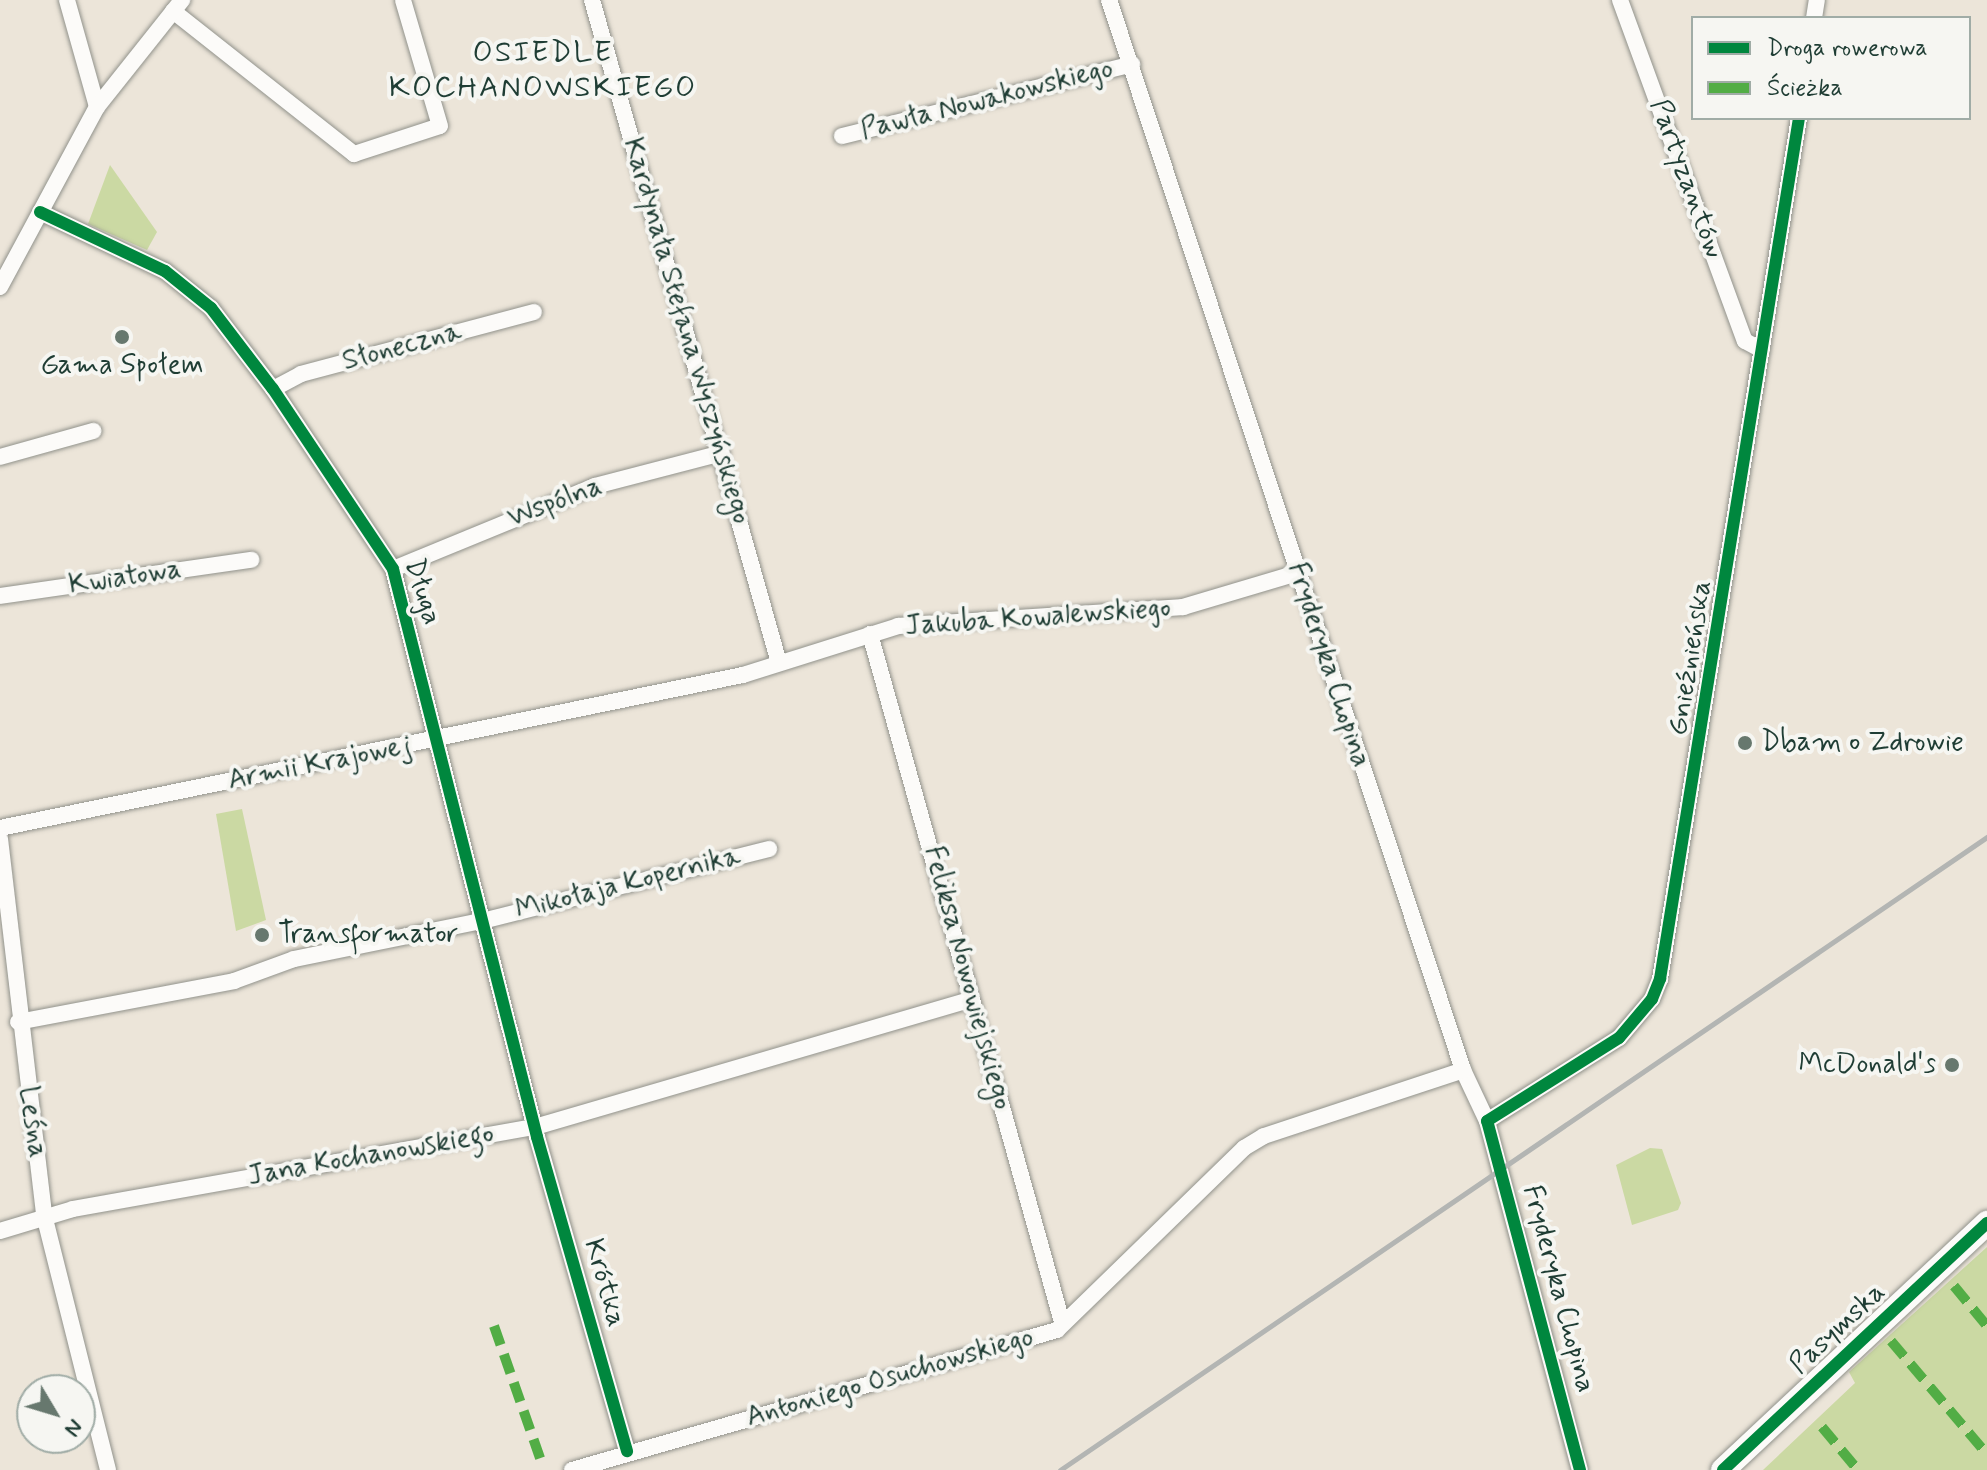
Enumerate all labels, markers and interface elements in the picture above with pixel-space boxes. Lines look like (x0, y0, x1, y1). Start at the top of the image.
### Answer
legend (1691, 16, 1971, 120)
text: Droga rowerowa (1767, 33, 1928, 64)
district label: OSIEDLE KOCHANOWSKIEGO (392, 35, 694, 106)
street label: Pawła Nowakowskiego (860, 53, 1114, 147)
text: Ścieżka (1767, 73, 1843, 104)
street label: Partyzantów (1642, 95, 1730, 263)
street label: Kardynała Stefana Wyszyńskiego (614, 133, 758, 529)
street label: Słoneczna (339, 315, 465, 379)
marker: Gama Społem (113, 328, 131, 346)
place label: Gama Społem (39, 349, 205, 383)
street label: Wspólna (503, 470, 607, 536)
street label: Kwiatowa (67, 553, 183, 603)
street label: Długa (396, 555, 448, 629)
street label: Fryderyka Chopina (1279, 557, 1377, 773)
street label: Gnieźnieńska (1662, 578, 1720, 738)
street label: Jakuba Kowalewskiego (904, 592, 1172, 644)
place label: Dbam o Zdrowie (1761, 726, 1965, 760)
street label: Armii Krajowej (225, 730, 415, 798)
marker: Dbam o Zdrowie (1736, 734, 1754, 752)
street label: Mikołaja Kopernika (512, 840, 744, 928)
street label: Feliksa Nowowiejskiego (915, 841, 1019, 1115)
place label: Transformator (278, 918, 458, 952)
marker: Transformator (253, 926, 271, 944)
place label: McDonald's (1799, 1048, 1936, 1082)
marker: McDonald's (1943, 1056, 1961, 1074)
street label: Leśna (10, 1084, 54, 1160)
street label: Jana Kochanowskiego (243, 1117, 499, 1195)
street label: Fryderyka Chopina (1514, 1180, 1602, 1398)
street label: Krótka (575, 1235, 633, 1331)
street label: Pasymska (1783, 1276, 1893, 1382)
street label: Antoniego Osuchowskiego (743, 1321, 1037, 1435)
north arrow (16, 1374, 96, 1454)
text: N (58, 1413, 89, 1442)

